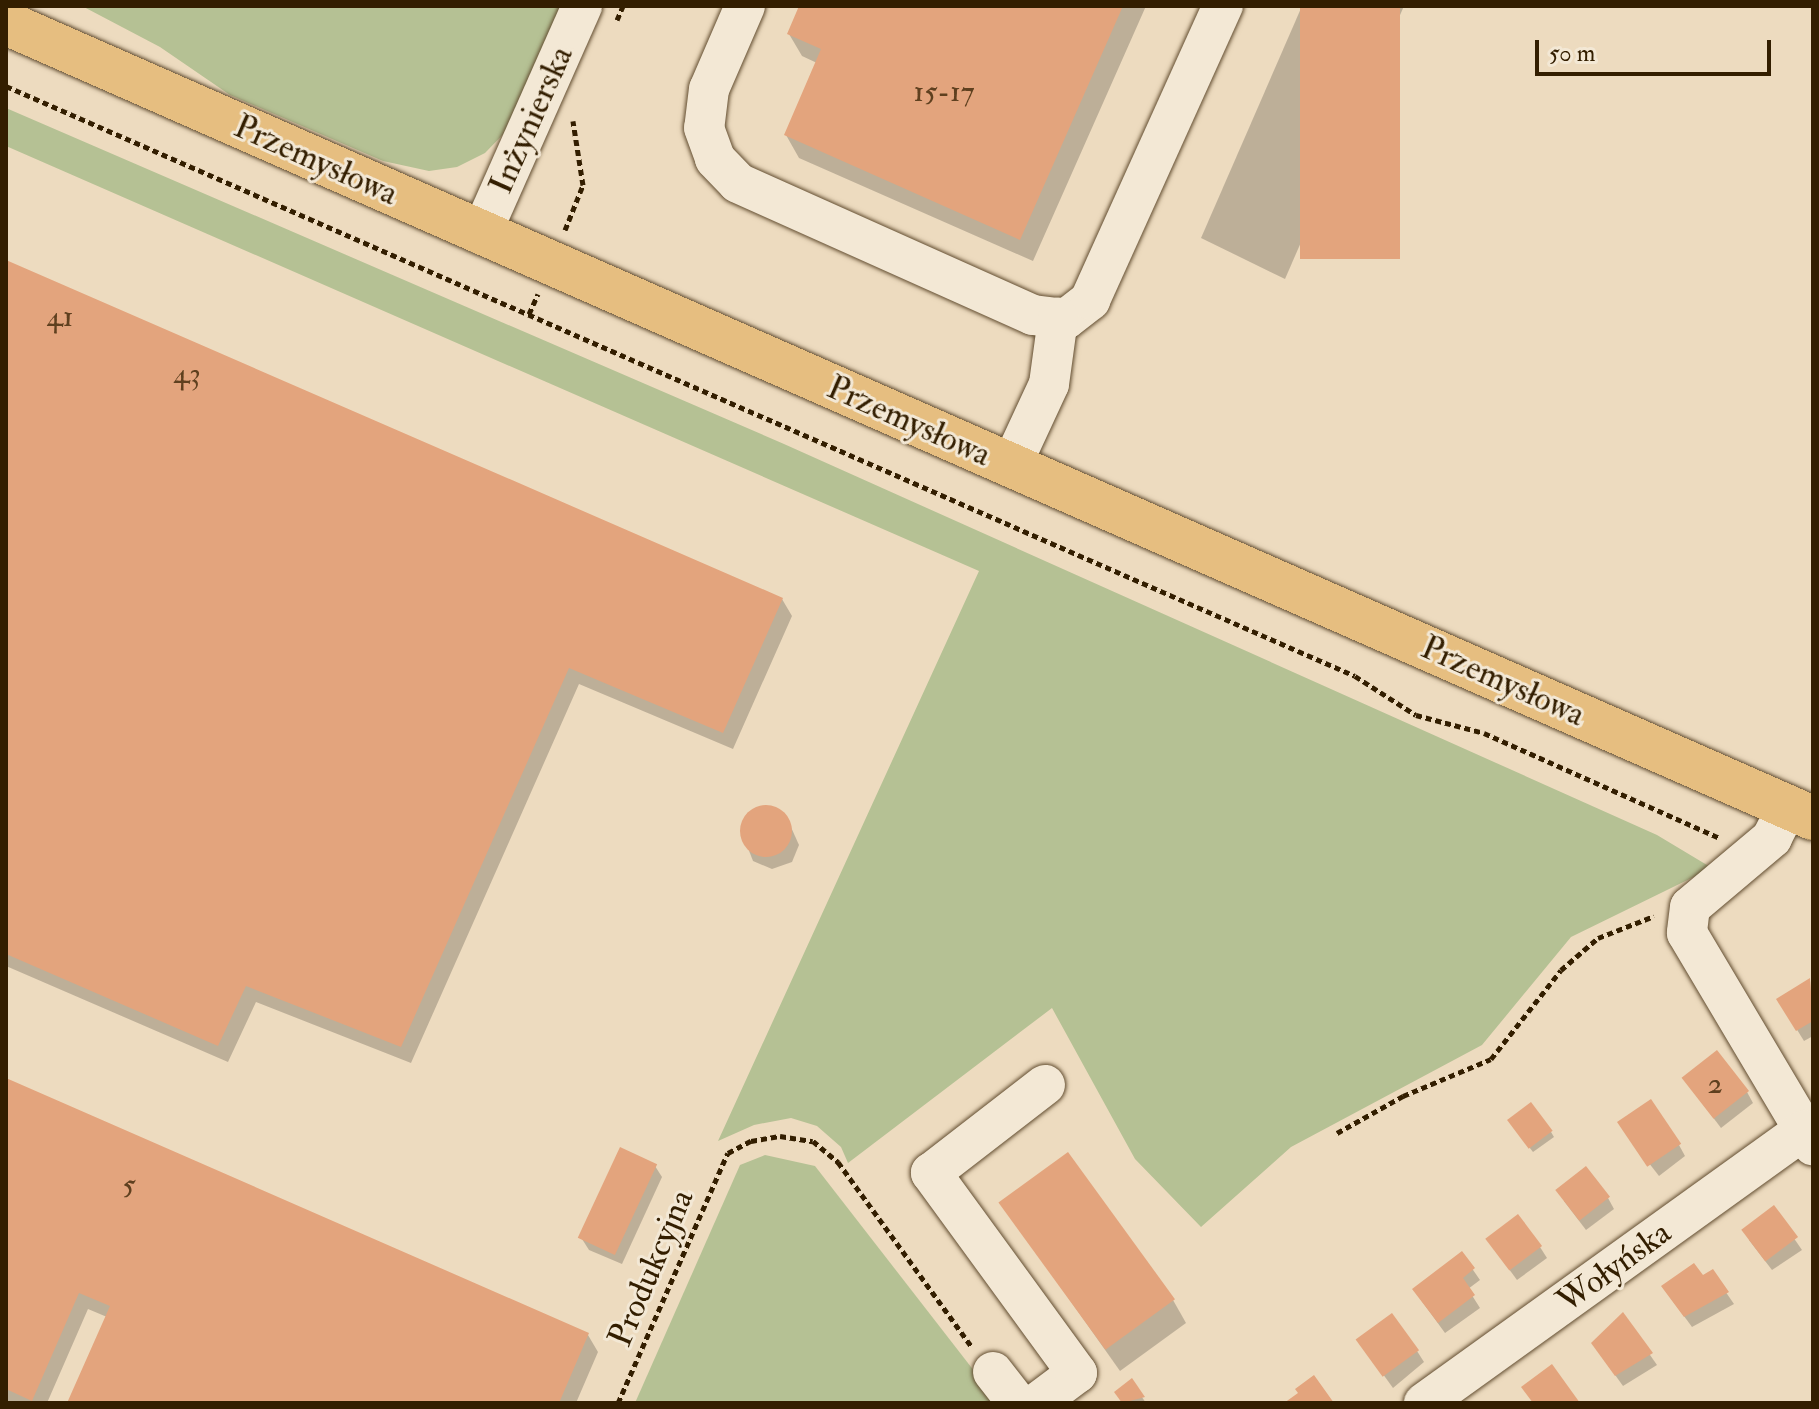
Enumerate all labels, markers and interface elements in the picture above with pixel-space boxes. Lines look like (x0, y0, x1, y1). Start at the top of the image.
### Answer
scale bar (1539, 24, 1775, 74)
text: 50 m (1549, 38, 1595, 69)
street label: Inżynierska (480, 40, 582, 200)
house number: 15-17 (914, 74, 974, 110)
street label: Przemysłowa (228, 106, 404, 214)
house number: 41 (47, 299, 73, 335)
house number: 43 (173, 356, 201, 392)
street label: Przemysłowa (821, 367, 997, 475)
street label: Przemysłowa (1415, 627, 1591, 735)
house number: 2 (1707, 1066, 1723, 1102)
house number: 5 (122, 1167, 136, 1203)
street label: Produkcyjna (600, 1183, 702, 1353)
street label: Wołyńska (1549, 1212, 1679, 1322)

